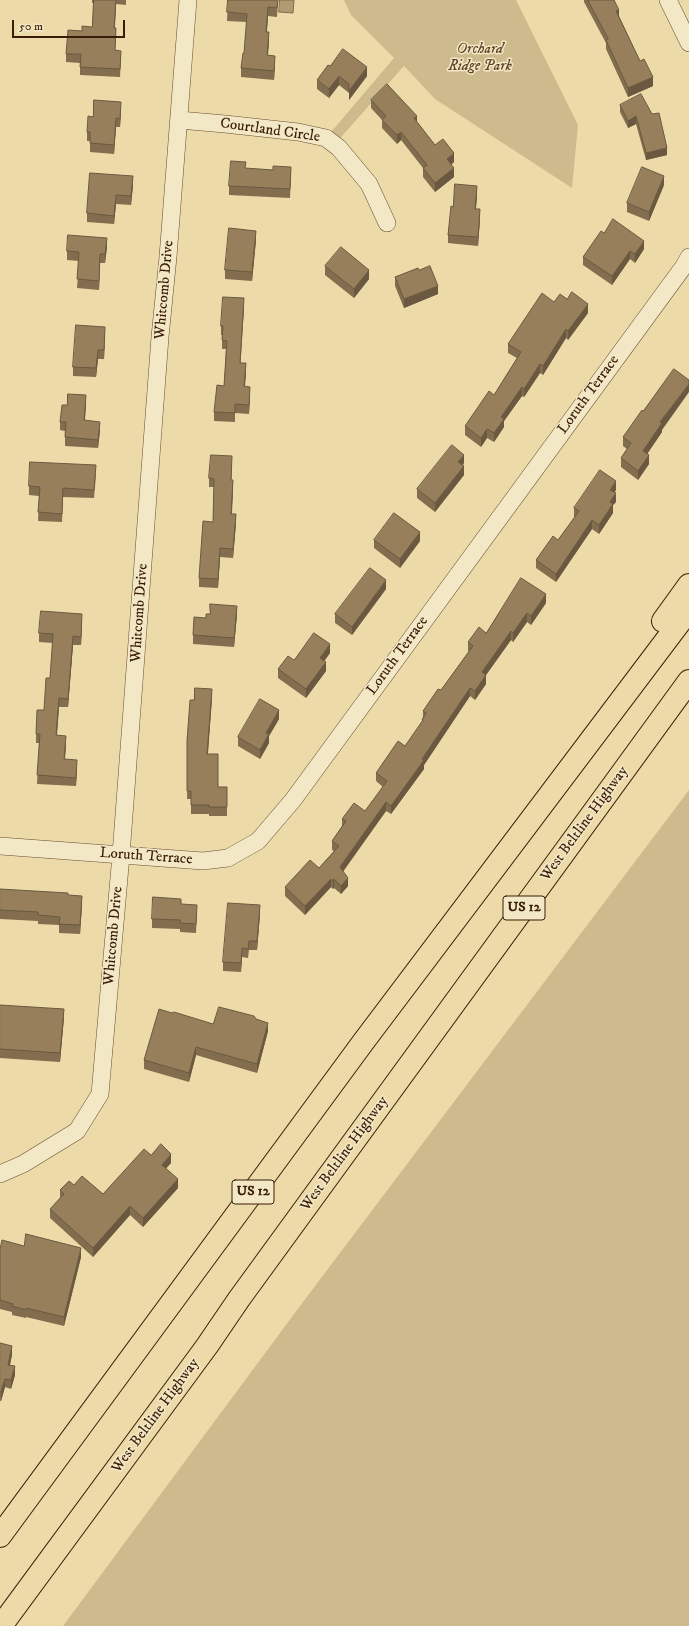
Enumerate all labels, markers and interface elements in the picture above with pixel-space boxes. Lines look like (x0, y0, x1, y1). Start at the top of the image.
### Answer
scale bar (14, 12, 127, 38)
text: 50 m (19, 19, 43, 34)
park label: Orchard Ridge Park (448, 41, 512, 76)
street label: Courtland Circle (219, 115, 321, 147)
street label: Whitcomb Drive (152, 240, 178, 340)
street label: Loruth Terrace (554, 352, 624, 438)
street label: Whitcomb Drive (128, 563, 152, 663)
street label: Loruth Terrace (363, 613, 433, 699)
street label: West Beltline Highway (537, 763, 633, 885)
street label: Loruth Terrace (99, 845, 193, 869)
street label: Whitcomb Drive (101, 886, 127, 986)
road number: US 12 (503, 896, 545, 920)
street label: West Beltline Highway (297, 1093, 393, 1215)
road number: US 12 (232, 1180, 274, 1204)
street label: West Beltline Highway (108, 1355, 204, 1477)

